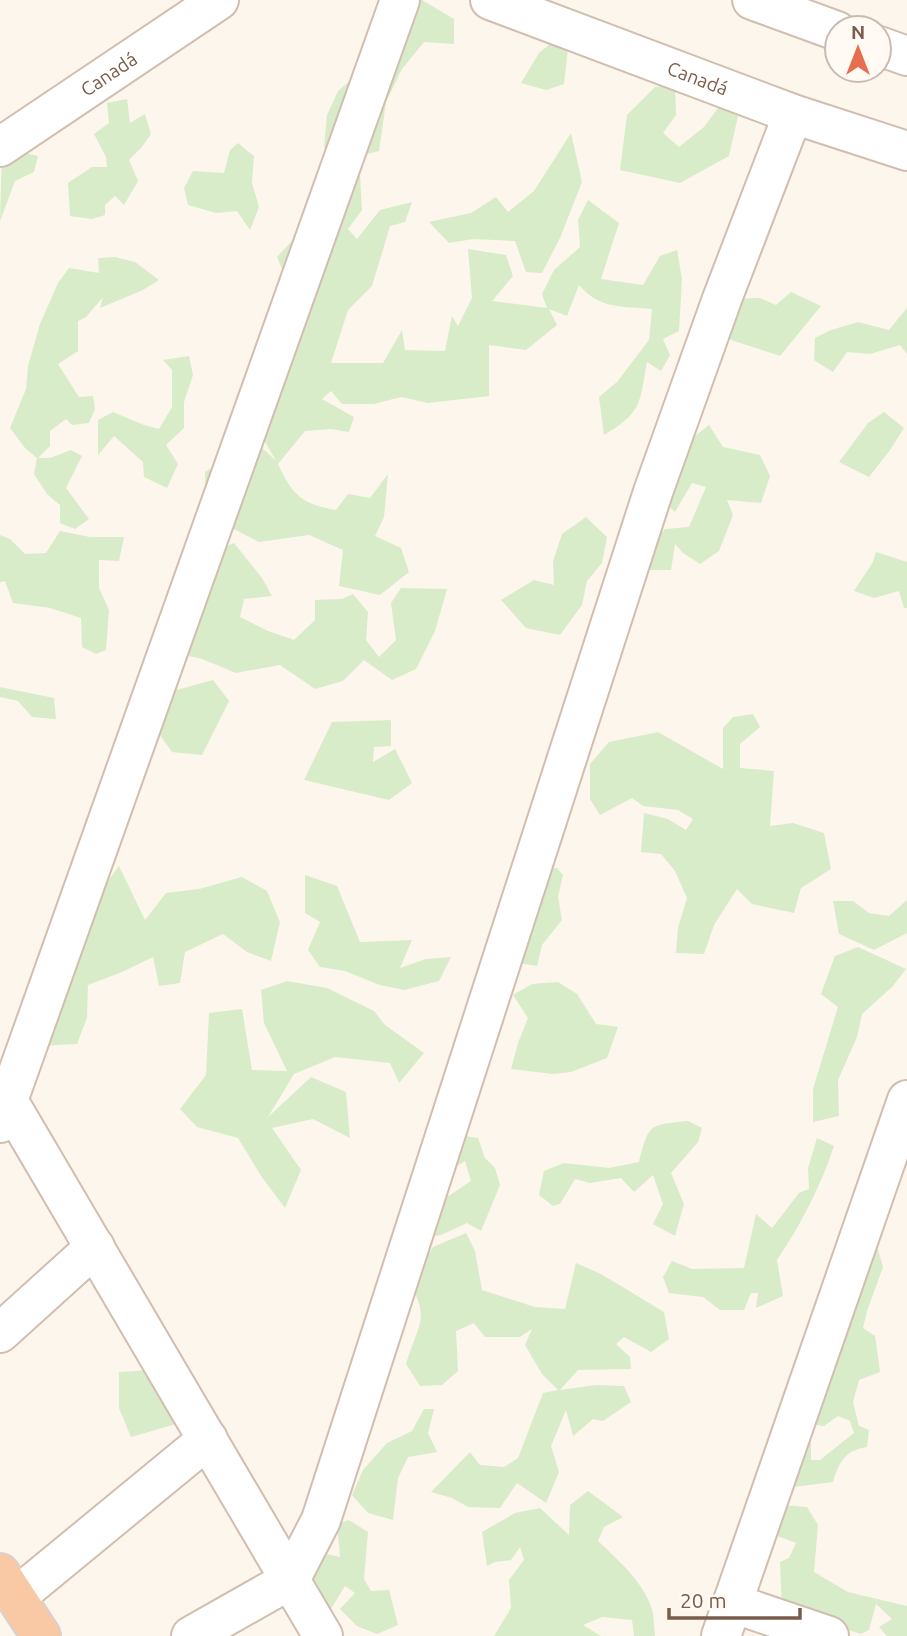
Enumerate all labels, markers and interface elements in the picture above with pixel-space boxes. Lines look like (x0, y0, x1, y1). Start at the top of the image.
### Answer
north arrow (823, 14, 893, 84)
text: N (851, 21, 865, 43)
street label: Canadá (76, 47, 141, 101)
street label: Canadá (664, 57, 731, 100)
scale bar (669, 1576, 800, 1620)
text: 20 m (680, 1588, 727, 1612)

